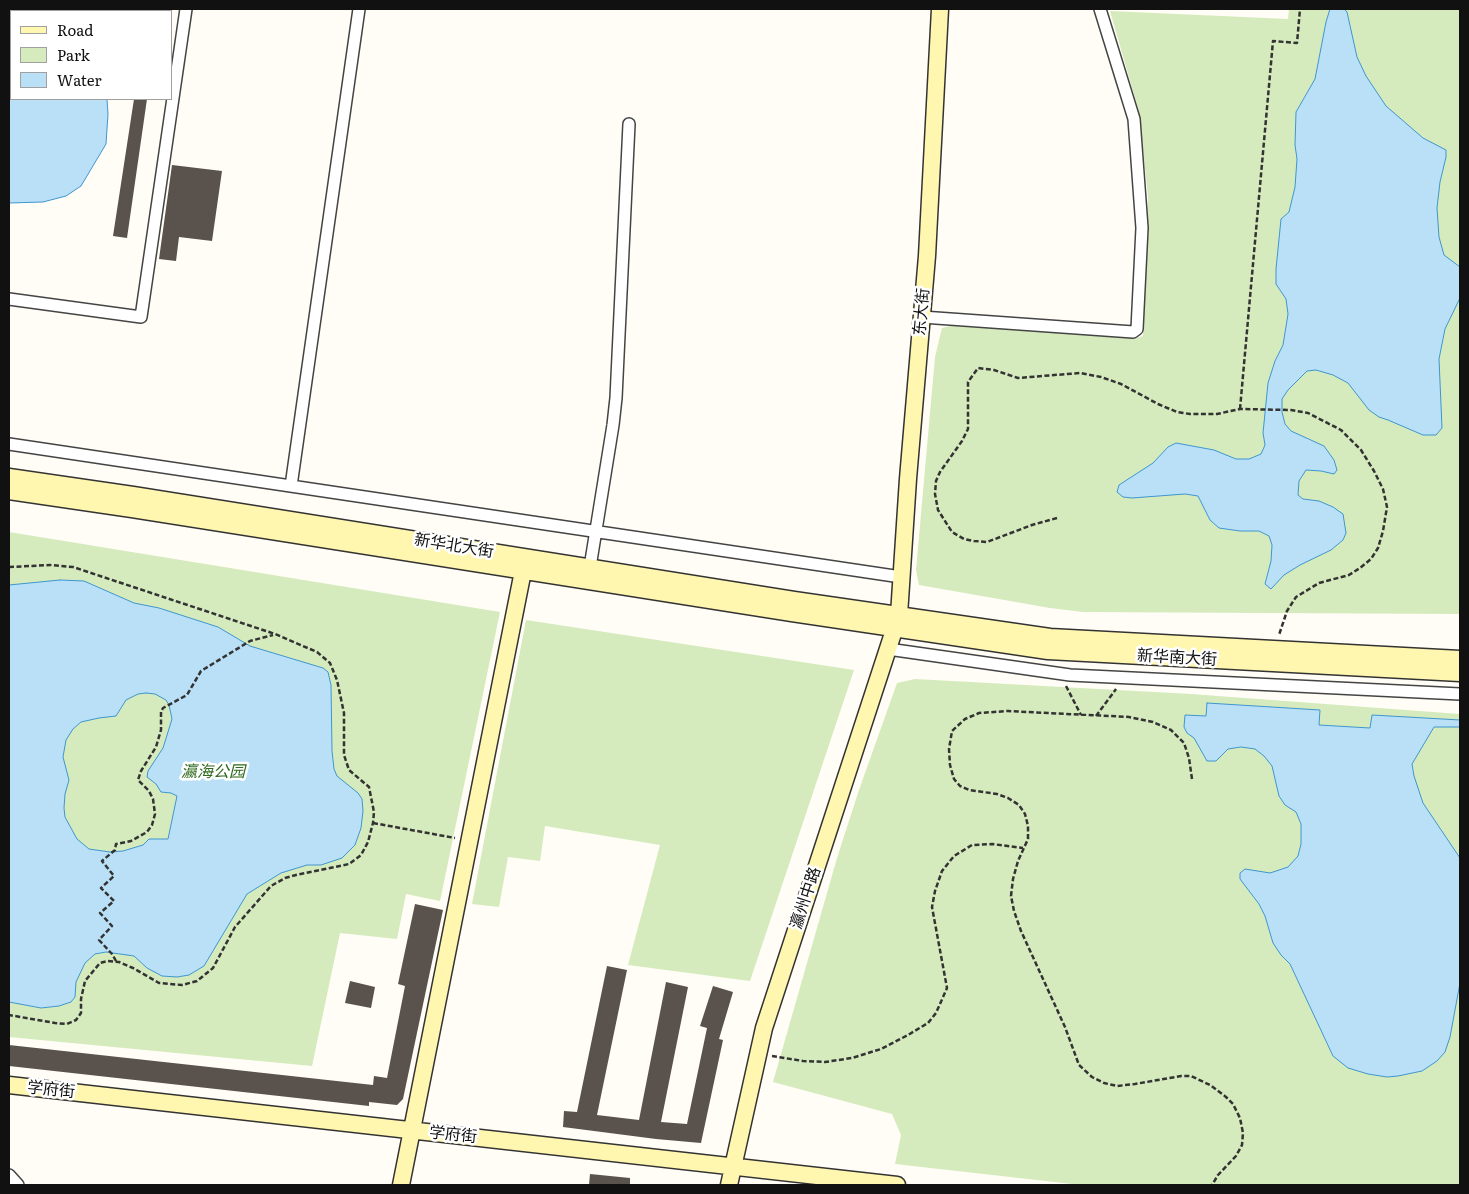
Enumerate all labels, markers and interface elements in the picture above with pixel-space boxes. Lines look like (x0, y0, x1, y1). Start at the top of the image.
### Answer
legend (10, 10, 172, 100)
text: Road (57, 18, 93, 41)
text: Park (57, 43, 90, 66)
text: Water (57, 68, 102, 91)
street label: 东大街 (910, 287, 934, 337)
street label: 新华北大街 (413, 530, 495, 562)
street label: 新华南大街 (1137, 646, 1217, 670)
park label: 瀛海公园 (181, 762, 245, 782)
street label: 瀛州中路 (787, 865, 825, 931)
street label: 学府街 (26, 1078, 76, 1102)
street label: 学府街 (428, 1123, 478, 1147)

